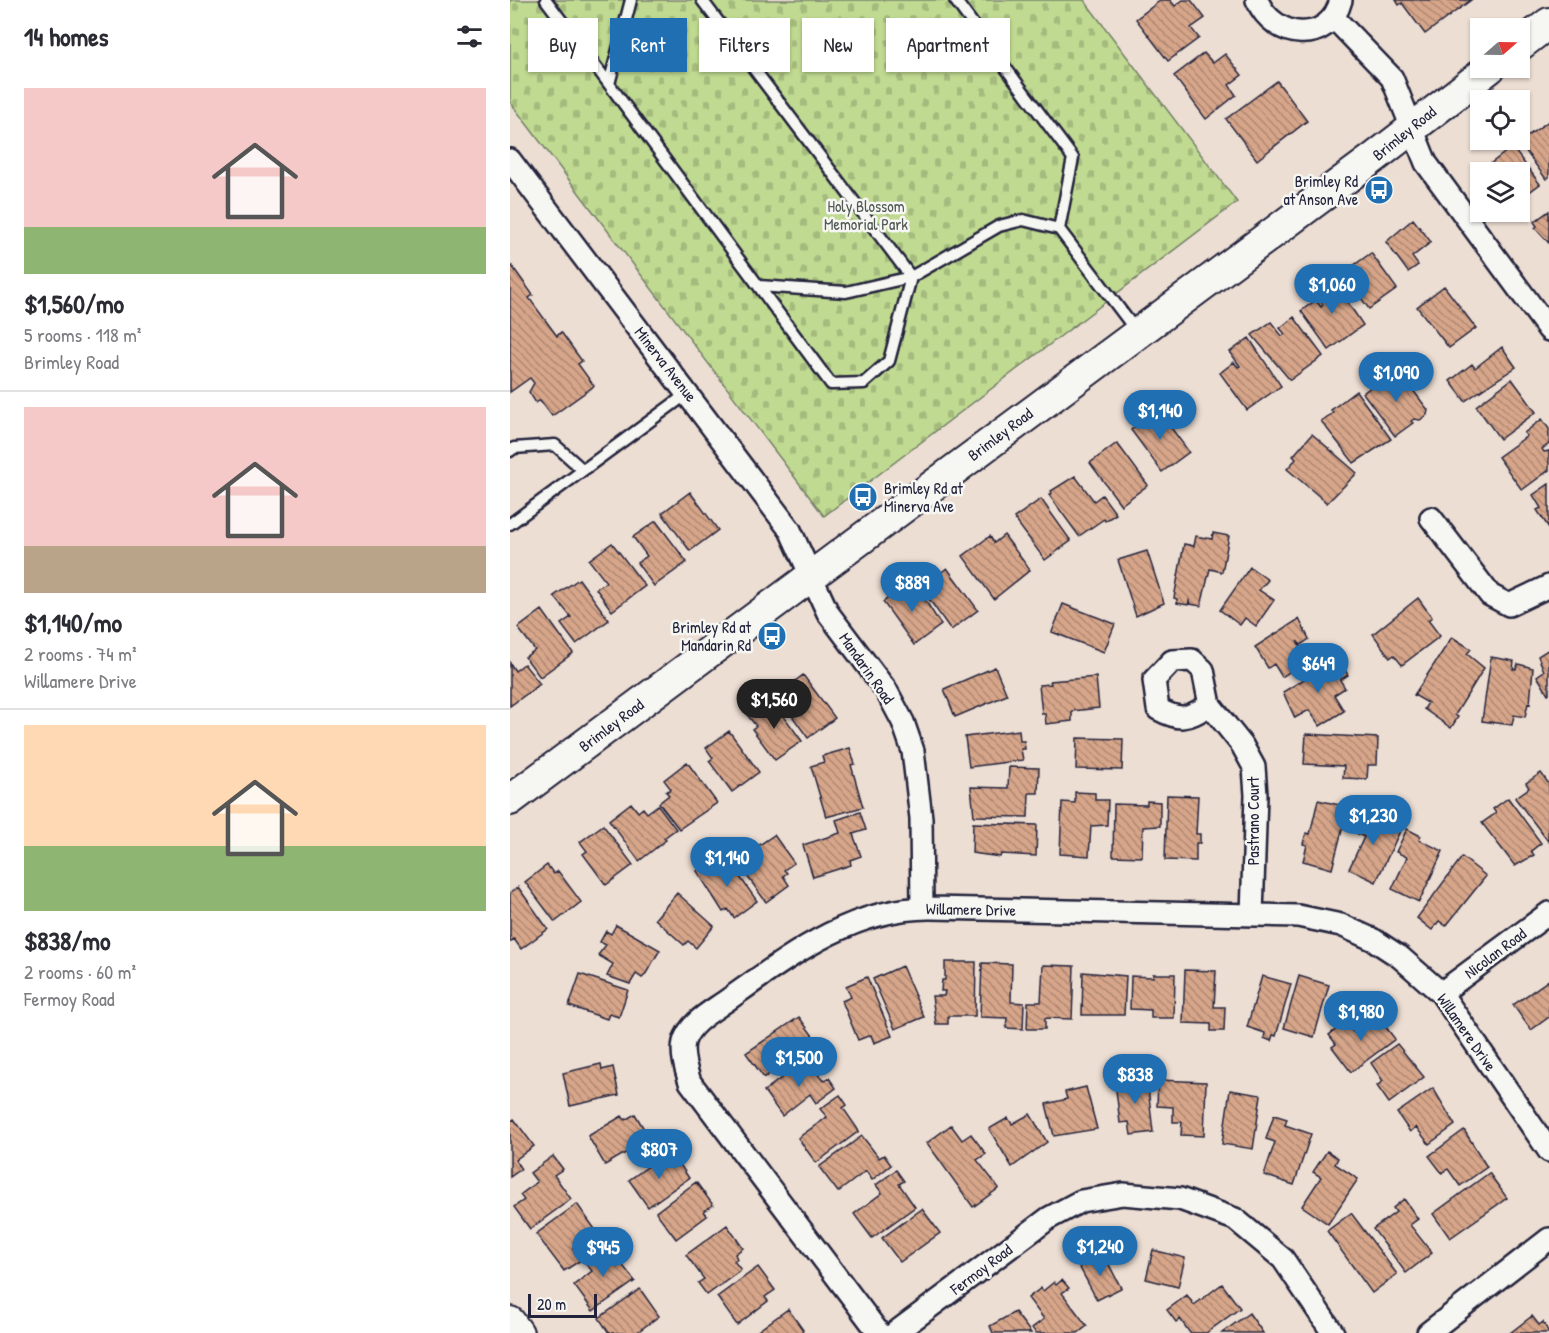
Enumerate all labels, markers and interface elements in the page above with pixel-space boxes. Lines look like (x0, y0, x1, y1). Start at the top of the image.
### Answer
chip: Buy (528, 18, 598, 72)
chip: Rent (610, 18, 687, 72)
chip: Filters (699, 18, 790, 72)
chip: New (802, 18, 874, 72)
chip: Apartment (886, 18, 1010, 72)
north arrow (1470, 18, 1530, 78)
map controls (1470, 18, 1530, 222)
text: 14 homes (24, 19, 109, 54)
icon: filters (453, 20, 486, 53)
button: locate (1470, 90, 1530, 150)
street label: Brimley Road (1368, 101, 1440, 165)
icon: home (201, 127, 309, 235)
button: layers (1470, 162, 1530, 222)
place label: Brimley Rd at Anson Ave (1283, 170, 1359, 210)
bus stop icon: Brimley Rd at Anson Ave (1363, 174, 1395, 206)
park label: Holy Blossom Memorial Park (824, 195, 908, 235)
pin: $1,060 (1283, 264, 1381, 315)
text: $1,060 (1308, 270, 1356, 297)
text: $1,560/mo (24, 286, 124, 321)
text: 5 rooms · 118 m² (24, 321, 141, 348)
street label: Minerva Avenue (630, 322, 703, 407)
text: Brimley Road (24, 348, 119, 375)
pin: $1,090 (1347, 352, 1445, 403)
text: $1,090 (1373, 358, 1419, 385)
pin: $1,140 (1111, 390, 1209, 441)
text: $1,140 (1137, 396, 1183, 423)
street label: Brimley Road (963, 402, 1037, 466)
icon: home (201, 446, 309, 554)
place label: Brimley Rd at Minerva Ave (884, 477, 963, 517)
bus stop icon: Brimley Rd at Minerva Ave (847, 481, 879, 513)
pin: $889 (876, 562, 948, 613)
text: $889 (895, 568, 929, 595)
text: $1,140/mo (24, 605, 122, 640)
place label: Brimley Rd at Mandarin Rd (672, 616, 751, 656)
bus stop icon: Brimley Rd at Mandarin Rd (756, 620, 788, 652)
street label: Mandarin Road (834, 628, 900, 708)
text: 2 rooms · 74 m² (24, 640, 136, 667)
pin: $649 (1282, 643, 1354, 694)
text: $649 (1302, 649, 1334, 676)
text: Willamere Drive (24, 667, 137, 694)
pin: $1,560 (725, 679, 823, 730)
text: $1,560 (751, 685, 797, 712)
street label: Brimley Road (574, 693, 648, 757)
icon: home (201, 764, 309, 872)
street label: Pastrano Court (1242, 776, 1264, 865)
pin: $1,230 (1324, 795, 1422, 846)
text: $1,230 (1349, 801, 1397, 828)
pin: $1,140 (678, 837, 776, 888)
text: $1,140 (704, 843, 750, 870)
street label: Willamere Drive (926, 897, 1017, 921)
street label: Nicolan Road (1459, 922, 1531, 984)
text: $838/mo (24, 923, 111, 958)
text: 2 rooms · 60 m² (24, 958, 136, 985)
text: Fermoy Road (24, 985, 115, 1012)
street label: Willamere Drive (1432, 989, 1502, 1076)
pin: $1,980 (1312, 991, 1410, 1042)
text: $1,980 (1338, 997, 1384, 1024)
pin: $1,500 (750, 1037, 848, 1088)
text: $1,500 (775, 1043, 823, 1070)
pin: $838 (1099, 1054, 1171, 1105)
text: $838 (1117, 1060, 1153, 1087)
pin: $807 (623, 1129, 695, 1180)
text: $807 (640, 1135, 678, 1162)
pin: $1,240 (1051, 1226, 1149, 1277)
pin: $945 (567, 1227, 639, 1278)
text: $1,240 (1076, 1232, 1124, 1259)
text: $945 (586, 1233, 620, 1260)
street label: Fermoy Road (945, 1238, 1017, 1300)
scale bar (528, 1291, 597, 1318)
text: 20 m (537, 1293, 566, 1315)

